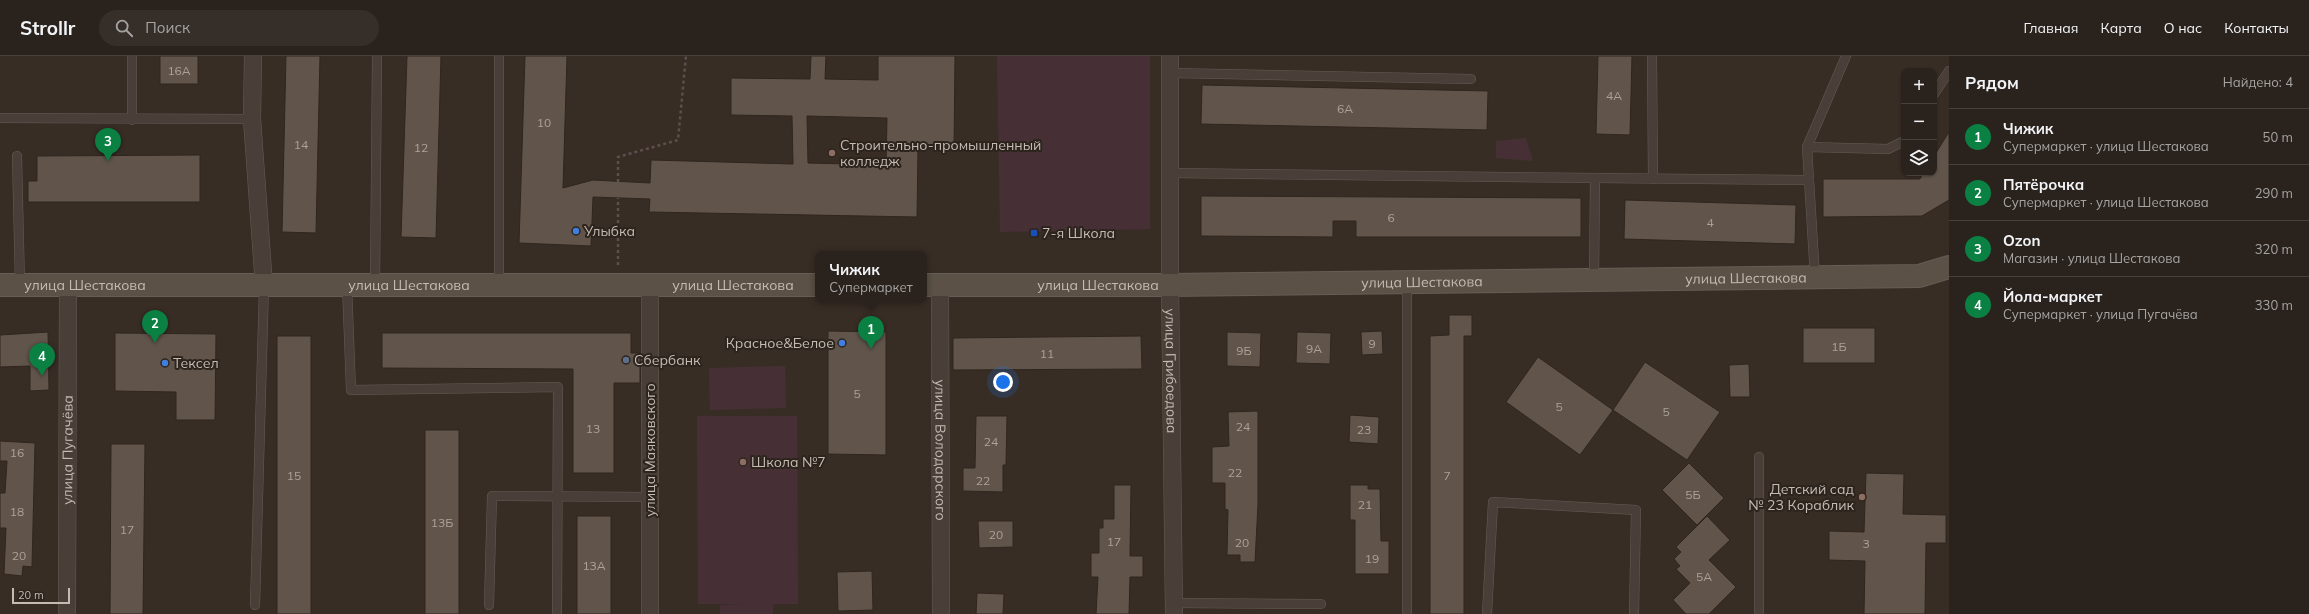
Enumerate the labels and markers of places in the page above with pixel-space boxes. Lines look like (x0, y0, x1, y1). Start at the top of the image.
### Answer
pin: 3 (95, 128, 121, 161)
place label: Строительно-промышленный колледж (840, 136, 1041, 170)
marker: Строительно-промышленный колледж (827, 148, 837, 158)
place label: Улыбка (583, 222, 635, 240)
place label: 7-я Школа (1042, 224, 1115, 242)
marker: Улыбка (571, 226, 581, 236)
marker: 7-я Школа (1029, 228, 1039, 238)
pin: 2 (142, 310, 168, 343)
pin: 1 (858, 316, 884, 349)
place label: Красное&Белое (726, 334, 834, 352)
marker: Красное&Белое (837, 338, 847, 348)
pin: 4 (29, 343, 55, 376)
place label: Сбербанк (634, 351, 701, 369)
place label: Тексел (173, 354, 219, 372)
marker: Сбербанк (621, 355, 631, 365)
marker: Тексел (160, 358, 170, 368)
place label: Школа №7 (751, 453, 826, 471)
marker: Школа №7 (738, 457, 748, 467)
place label: Детский сад № 23 Кораблик (1748, 480, 1854, 514)
marker: Детский сад № 23 Кораблик (1857, 492, 1867, 502)

